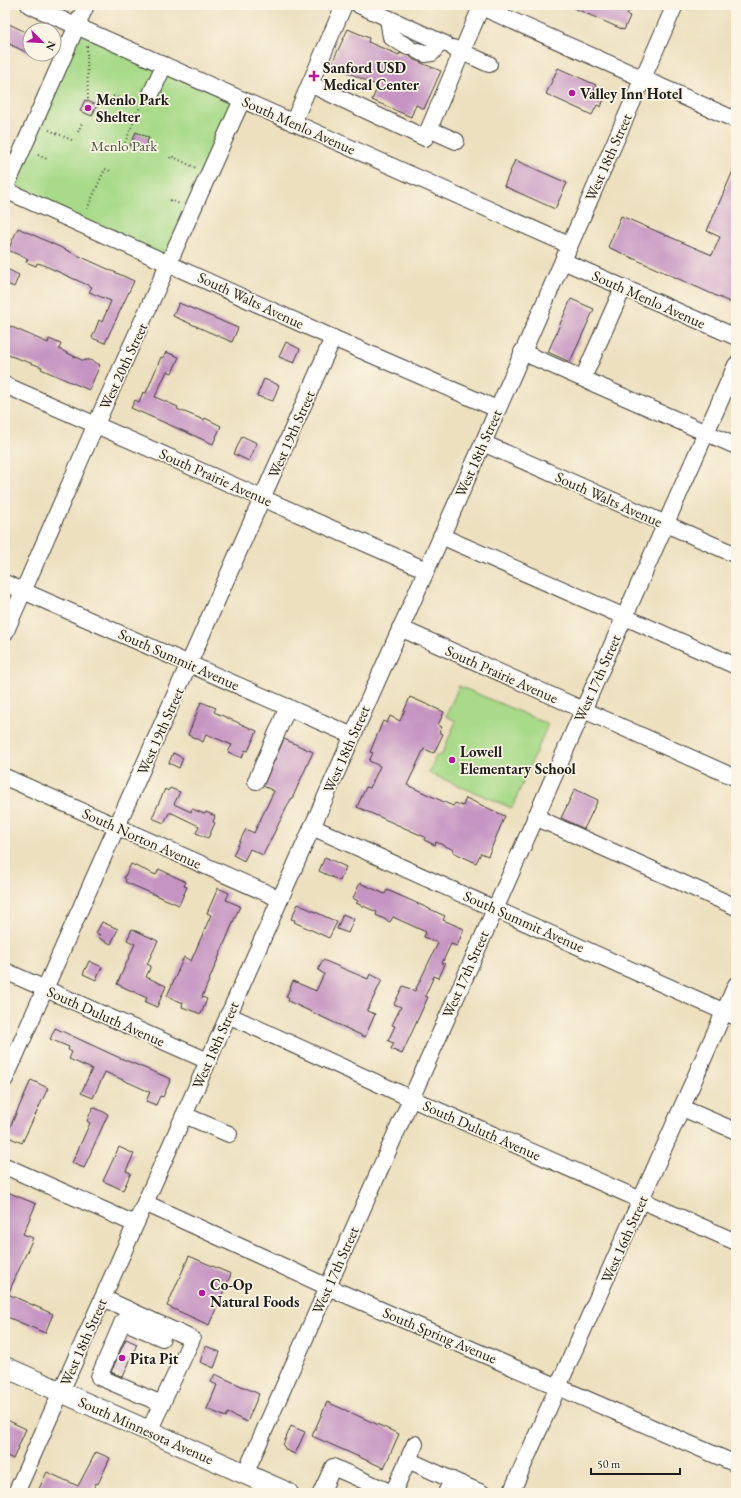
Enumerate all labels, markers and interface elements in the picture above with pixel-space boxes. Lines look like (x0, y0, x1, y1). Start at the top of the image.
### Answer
north arrow (22, 22, 62, 62)
text: N (43, 39, 59, 53)
place label: Sanford USD Medical Center (323, 58, 420, 94)
marker: Sanford USD Medical Center (308, 70, 320, 82)
place label: Valley Inn Hotel (580, 84, 683, 103)
marker: Valley Inn Hotel (567, 88, 577, 98)
place label: Menlo Park Shelter (96, 90, 170, 126)
street label: South Menlo Avenue (239, 92, 359, 159)
marker: Menlo Park Shelter (83, 103, 93, 113)
street label: West 18th Street (580, 110, 636, 204)
park label: Menlo Park (91, 136, 158, 155)
street label: South Menlo Avenue (589, 266, 709, 333)
street label: South Walts Avenue (195, 267, 307, 333)
street label: West 20th Street (95, 319, 151, 412)
street label: West 19th Street (263, 387, 319, 481)
street label: West 18th Street (450, 406, 506, 500)
street label: South Prairie Avenue (157, 444, 275, 510)
street label: South Walts Avenue (553, 467, 666, 531)
street label: South Summit Avenue (116, 624, 243, 694)
street label: West 17th Street (569, 631, 625, 725)
street label: South Prairie Avenue (443, 641, 561, 707)
street label: West 19th Street (132, 684, 188, 778)
street label: West 18th Street (318, 702, 374, 796)
place label: Lowell Elementary School (460, 742, 577, 778)
marker: Lowell Elementary School (447, 755, 457, 765)
street label: South Norton Avenue (80, 803, 205, 873)
street label: South Summit Avenue (461, 886, 588, 956)
street label: West 17th Street (437, 927, 493, 1021)
street label: South Duluth Avenue (44, 982, 168, 1051)
street label: West 18th Street (187, 998, 243, 1092)
street label: South Duluth Avenue (420, 1096, 544, 1165)
street label: West 16th Street (596, 1192, 652, 1286)
street label: West 17th Street (307, 1223, 363, 1317)
place label: Co-Op Natural Foods (210, 1275, 300, 1311)
marker: Co-Op Natural Foods (197, 1288, 207, 1298)
street label: West 18th Street (55, 1295, 111, 1389)
street label: South Spring Avenue (380, 1302, 500, 1368)
place label: Pita Pit (130, 1349, 179, 1368)
marker: Pita Pit (117, 1353, 127, 1363)
street label: South Minnesota Avenue (76, 1392, 217, 1468)
scale bar (591, 1450, 680, 1476)
text: 50 m (597, 1456, 621, 1472)

